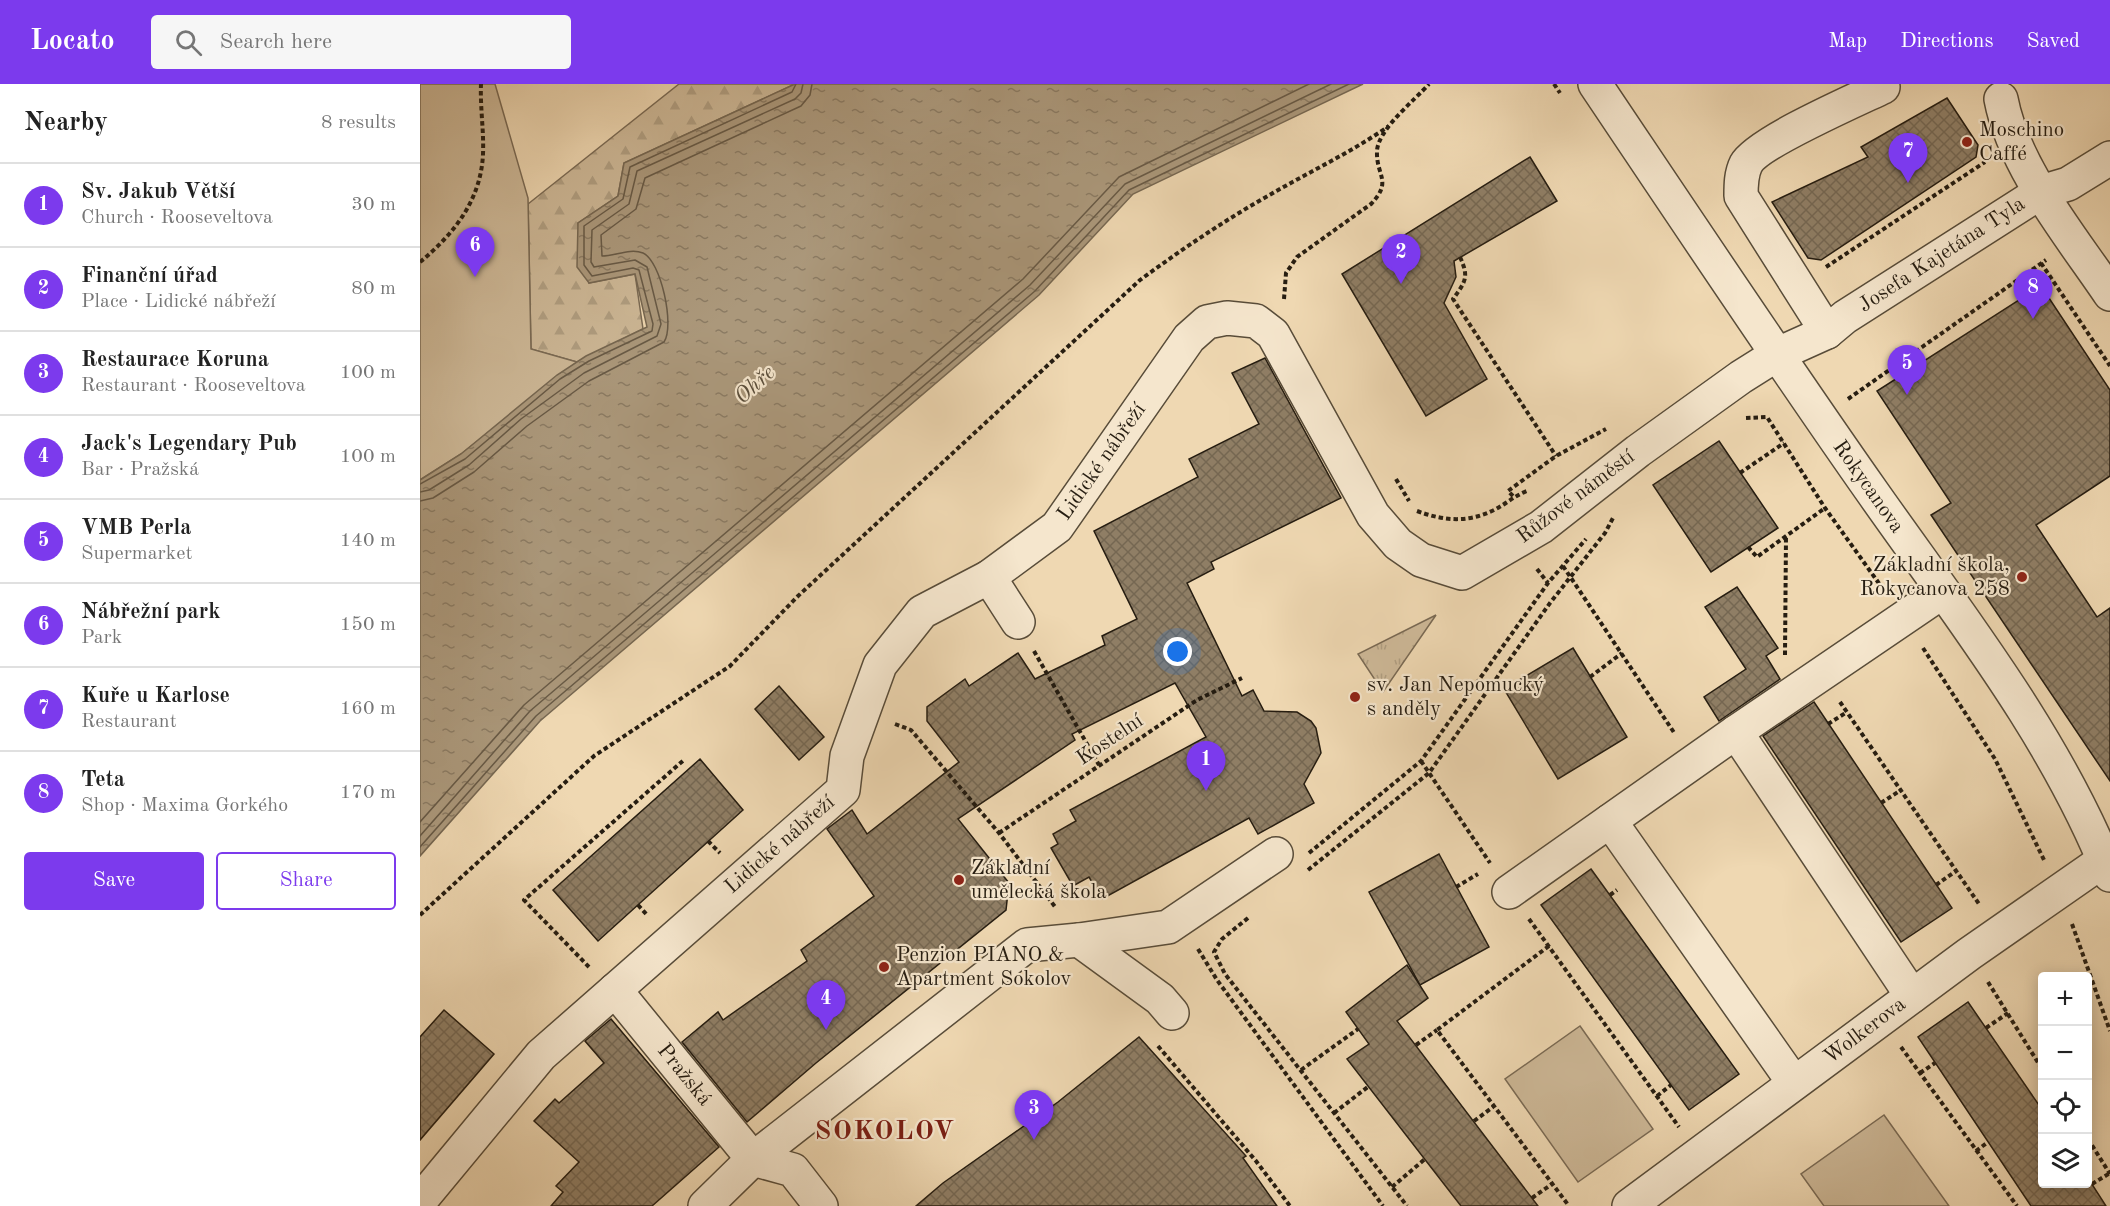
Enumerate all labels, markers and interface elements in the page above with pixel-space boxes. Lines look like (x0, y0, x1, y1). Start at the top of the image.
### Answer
search box (151, 15, 571, 69)
icon: search (172, 26, 205, 59)
text: Locato (30, 28, 115, 56)
text: Search here (220, 31, 332, 53)
text: Map (1828, 31, 1867, 52)
text: Directions (1900, 31, 1994, 52)
text: Saved (2027, 31, 2080, 52)
text: Nearby (24, 110, 108, 136)
text: 8 results (321, 113, 396, 133)
place label: Moschino Caffé (1979, 120, 2064, 165)
pin: 7 (1888, 134, 1928, 183)
marker: Moschino Caffé (1960, 135, 1974, 149)
text: Sv. Jakub Větší (81, 181, 235, 203)
street label: Josefa Kajetána Tyla (1855, 193, 2029, 317)
text: 1 (38, 195, 49, 215)
text: 30 m (351, 195, 396, 215)
text: Church · Rooseveltova (81, 208, 273, 228)
pin: 6 (456, 228, 494, 277)
pin: 2 (1382, 234, 1420, 284)
text: Finanční úřad (81, 265, 218, 287)
pin: 8 (2014, 270, 2052, 319)
text: 2 (38, 279, 49, 299)
text: 80 m (351, 279, 396, 299)
text: Place · Lidické nábřeží (81, 292, 276, 312)
pin: 5 (1888, 346, 1926, 395)
text: Restaurace Koruna (81, 349, 269, 371)
water label: Ohře (731, 362, 779, 408)
text: 3 (38, 363, 49, 383)
text: 100 m (340, 363, 396, 383)
text: Restaurant · Rooseveltova (81, 376, 306, 396)
street label: Lidické nábřeží (1054, 399, 1150, 524)
text: Jack's Legendary Pub (81, 433, 297, 455)
street label: Rokycanova (1829, 437, 1907, 537)
street label: Růžové náměstí (1513, 446, 1639, 548)
text: 4 (38, 447, 49, 467)
text: 100 m (340, 447, 396, 467)
text: Bar · Pražská (81, 460, 199, 480)
text: VMB Perla (81, 517, 192, 539)
text: 5 (38, 531, 49, 551)
text: 140 m (340, 531, 396, 551)
text: Supermarket (81, 544, 192, 564)
place label: Základní škola, Rokycanova 258 (1860, 555, 2010, 600)
marker: Základní škola, Rokycanova 258 (2015, 570, 2029, 584)
text: Nábřežní park (81, 601, 221, 623)
text: 6 (38, 615, 49, 635)
text: 150 m (340, 615, 396, 635)
text: Park (81, 628, 122, 648)
your location (1163, 637, 1192, 666)
place label: sv. Jan Nepomucký s anděly (1367, 675, 1544, 720)
text: Kuře u Karlose (81, 685, 230, 707)
marker: sv. Jan Nepomucký s anděly (1348, 690, 1362, 704)
text: 7 (38, 699, 49, 719)
text: 160 m (340, 699, 396, 719)
street label: Kostelní (1073, 710, 1147, 770)
text: Restaurant (81, 712, 177, 732)
pin: 1 (1186, 742, 1226, 791)
text: Teta (81, 769, 125, 791)
text: 8 (38, 783, 49, 803)
text: 170 m (340, 783, 396, 803)
street label: Lidické nábřeží (721, 792, 839, 898)
text: Shop · Maxima Gorkého (81, 796, 288, 816)
button: Save (24, 852, 204, 910)
button: Share (216, 852, 396, 910)
place label: Základní umělecká škola (971, 858, 1107, 903)
marker: Základní umělecká škola (952, 873, 966, 887)
place label: Penzion PIANO & Apartment Sokolov (896, 945, 1071, 990)
marker: Penzion PIANO & Apartment Sokolov (877, 960, 891, 974)
map controls (2038, 972, 2092, 1188)
button: + (2038, 972, 2092, 1026)
pin: 4 (806, 980, 846, 1030)
street label: Wolkerova (1820, 994, 1910, 1068)
button: − (2038, 1026, 2092, 1080)
street label: Pražská (653, 1040, 715, 1110)
button: locate (2038, 1080, 2092, 1134)
pin: 3 (1014, 1090, 1054, 1140)
district label: SOKOLOV (814, 1118, 956, 1145)
button: layers (2038, 1134, 2092, 1188)

